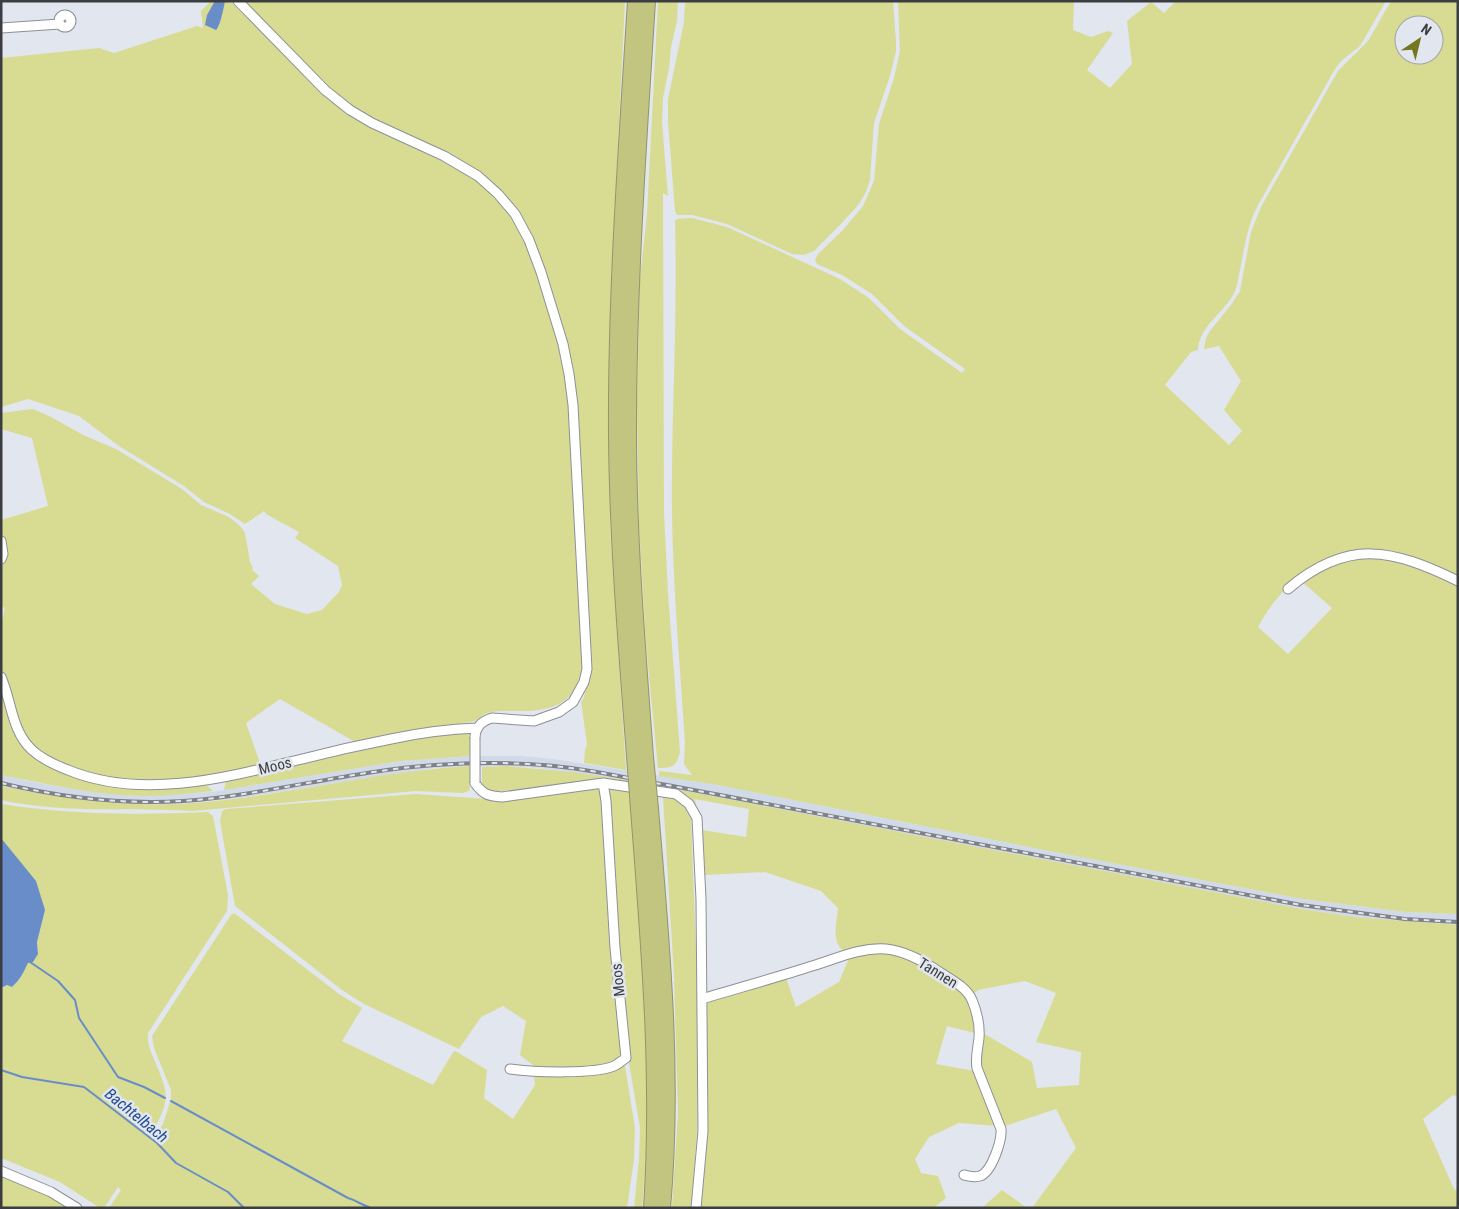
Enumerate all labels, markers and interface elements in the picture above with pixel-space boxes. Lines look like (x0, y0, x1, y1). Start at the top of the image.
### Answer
north arrow (1394, 15, 1444, 65)
text: N (1418, 20, 1435, 38)
street label: Moos (257, 753, 293, 779)
street label: Tannen (915, 954, 961, 992)
street label: Moos (607, 962, 629, 997)
water label: Bachtelbach (101, 1084, 172, 1147)

